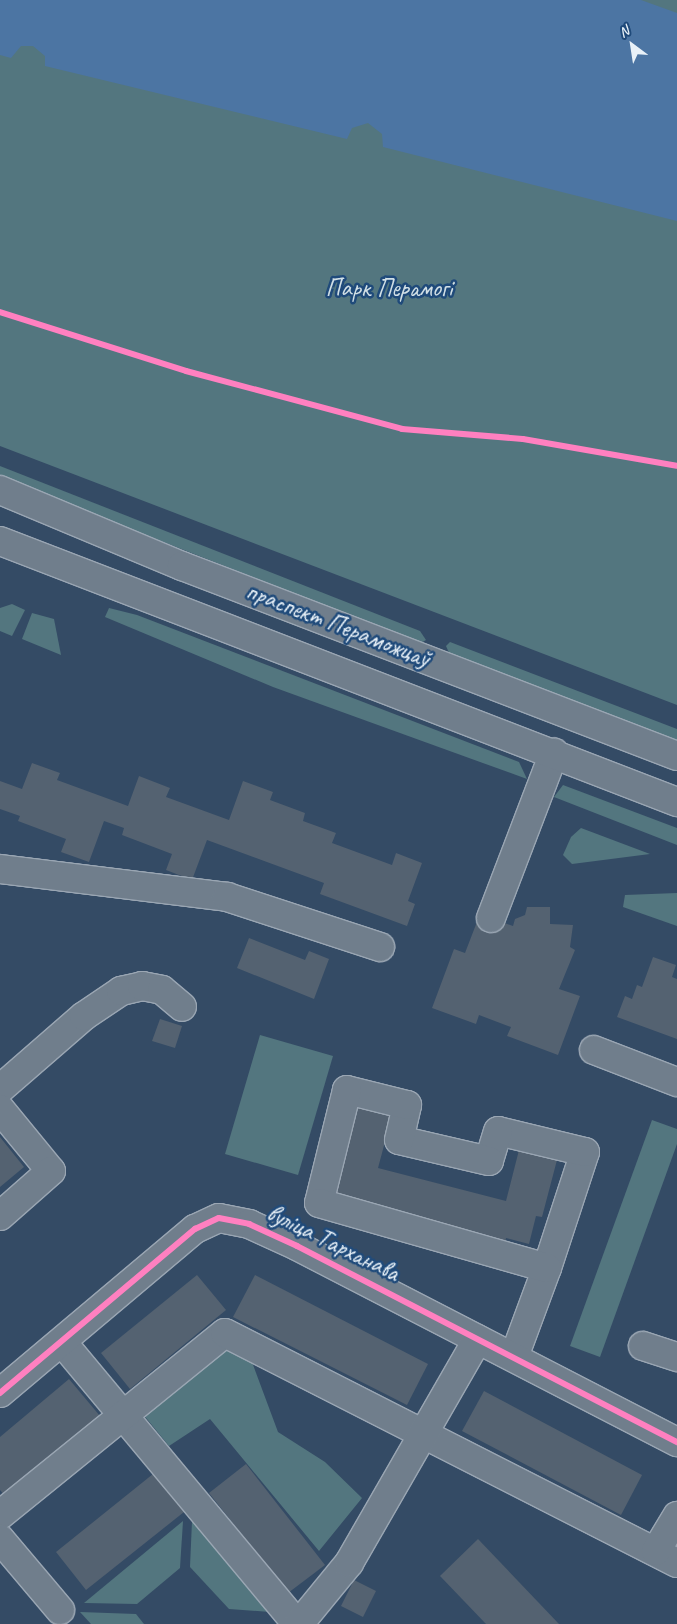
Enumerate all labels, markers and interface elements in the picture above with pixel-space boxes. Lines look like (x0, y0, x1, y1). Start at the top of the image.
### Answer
north arrow (607, 20, 657, 70)
text: N (616, 22, 632, 41)
park label: Парк Перамогі (325, 273, 453, 303)
street label: праспект Пераможцаў (242, 576, 434, 674)
street label: вуліца Тарханава (262, 1198, 404, 1288)

